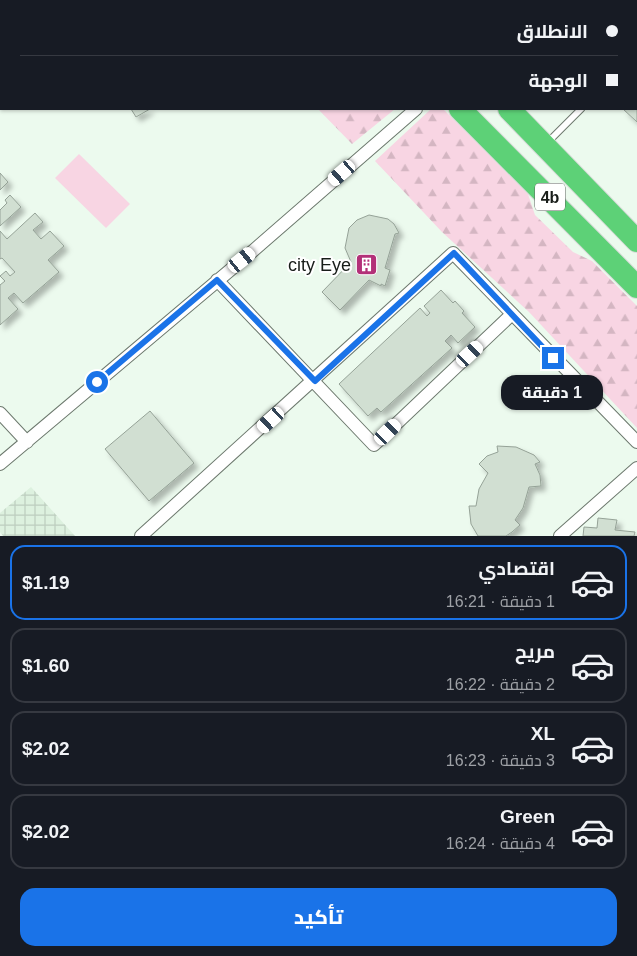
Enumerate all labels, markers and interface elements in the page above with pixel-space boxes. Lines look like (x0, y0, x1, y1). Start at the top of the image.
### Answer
text: الانطلاق (517, 21, 588, 42)
text: الوجهة (528, 70, 588, 91)
car (325, 157, 358, 189)
road number: 4b (535, 183, 565, 210)
car (225, 245, 258, 275)
building icon: city Eye (355, 253, 379, 277)
place label: city Eye (288, 255, 351, 275)
car (453, 338, 486, 370)
route end (542, 347, 564, 369)
route start (86, 371, 108, 393)
callout: 1 دقيقة (502, 376, 604, 410)
text: 1 دقيقة (522, 384, 582, 401)
car (254, 404, 287, 436)
car (371, 416, 404, 448)
text: اقتصادي (479, 558, 555, 579)
icon: car (570, 560, 615, 605)
text: $1.19 (22, 572, 70, 593)
text: 1 دقيقة · 16:21 (446, 593, 555, 610)
text: مريح (515, 641, 555, 662)
icon: car (570, 643, 615, 688)
text: $1.60 (22, 655, 70, 676)
text: 2 دقيقة · 16:22 (446, 676, 555, 693)
text: XL (531, 723, 555, 744)
icon: car (570, 726, 615, 771)
text: $2.02 (22, 738, 70, 759)
text: 3 دقيقة · 16:23 (446, 752, 555, 769)
text: Green (500, 806, 555, 827)
icon: car (570, 809, 615, 854)
text: $2.02 (22, 821, 70, 842)
text: 4 دقيقة · 16:24 (446, 835, 555, 852)
button: تأكيد (20, 888, 617, 946)

